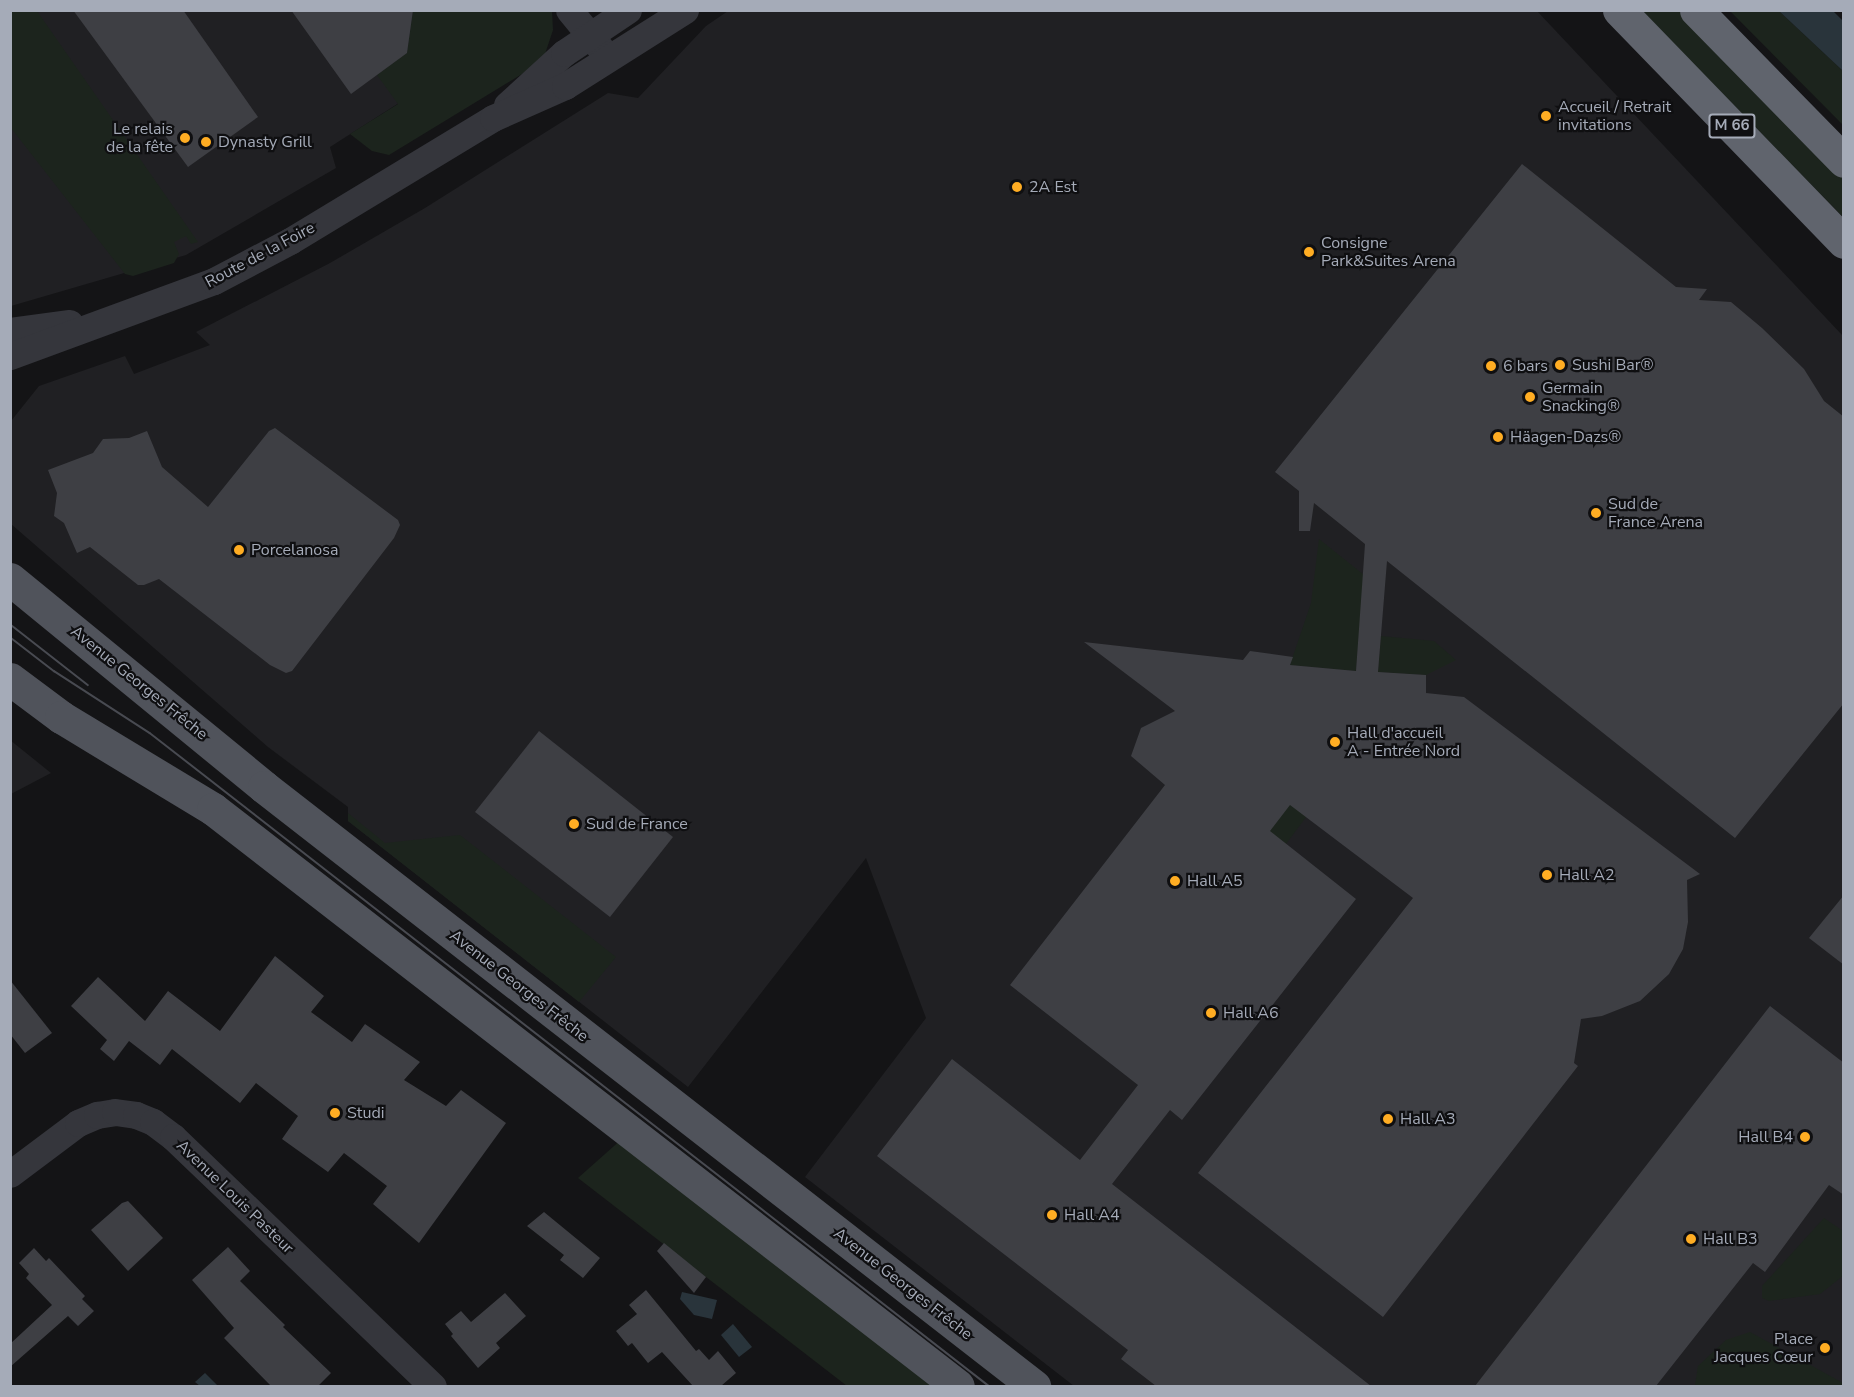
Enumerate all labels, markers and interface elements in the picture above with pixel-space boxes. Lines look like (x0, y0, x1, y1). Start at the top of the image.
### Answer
place label: Accueil / Retrait invitations (1558, 97, 1671, 135)
marker: Accueil / Retrait invitations (1539, 109, 1553, 123)
road number: M 66 (1708, 114, 1756, 138)
place label: Le relais de la fête (106, 119, 173, 157)
marker: Le relais de la fête (178, 131, 192, 145)
place label: Dynasty Grill (218, 132, 312, 152)
marker: Dynasty Grill (199, 135, 213, 149)
place label: 2A Est (1029, 177, 1077, 197)
marker: 2A Est (1010, 180, 1024, 194)
street label: Route de la Foire (202, 218, 318, 292)
place label: Consigne Park&Suites Arena (1321, 233, 1456, 271)
marker: Consigne Park&Suites Arena (1302, 245, 1316, 259)
place label: Sushi Bar® (1572, 355, 1653, 375)
place label: 6 bars (1503, 356, 1548, 376)
marker: Sushi Bar® (1553, 358, 1567, 372)
marker: 6 bars (1484, 359, 1498, 373)
place label: Germain Snacking® (1542, 378, 1620, 416)
marker: Germain Snacking® (1523, 390, 1537, 404)
place label: Häagen-Dazs® (1510, 427, 1621, 447)
marker: Häagen-Dazs® (1491, 430, 1505, 444)
place label: Sud de France Arena (1608, 494, 1703, 532)
marker: Sud de France Arena (1589, 506, 1603, 520)
place label: Porcelanosa (251, 540, 338, 560)
marker: Porcelanosa (232, 543, 246, 557)
street label: Avenue Georges Frêche (67, 622, 211, 744)
place label: Hall d'accueil A - Entrée Nord (1347, 723, 1460, 761)
marker: Hall d'accueil A - Entrée Nord (1328, 735, 1342, 749)
place label: Sud de France (586, 814, 688, 834)
marker: Sud de France (567, 817, 581, 831)
place label: Hall A2 (1559, 865, 1615, 885)
marker: Hall A2 (1540, 868, 1554, 882)
place label: Hall A5 (1187, 871, 1243, 891)
marker: Hall A5 (1168, 874, 1182, 888)
street label: Avenue Georges Frêche (446, 926, 592, 1046)
place label: Hall A6 (1223, 1003, 1279, 1023)
marker: Hall A6 (1204, 1006, 1218, 1020)
place label: Studi (347, 1103, 384, 1123)
marker: Studi (328, 1106, 342, 1120)
place label: Hall A3 (1400, 1109, 1456, 1129)
marker: Hall A3 (1381, 1112, 1395, 1126)
place label: Hall B4 (1738, 1127, 1793, 1147)
marker: Hall B4 (1798, 1130, 1812, 1144)
street label: Avenue Louis Pasteur (173, 1136, 297, 1258)
place label: Hall A4 (1064, 1205, 1120, 1225)
marker: Hall A4 (1045, 1208, 1059, 1222)
street label: Avenue Georges Frêche (830, 1224, 976, 1344)
place label: Hall B3 (1703, 1229, 1758, 1249)
marker: Hall B3 (1684, 1232, 1698, 1246)
place label: Place Jacques Cœur (1714, 1329, 1813, 1367)
marker: Place Jacques Cœur (1818, 1341, 1832, 1355)

